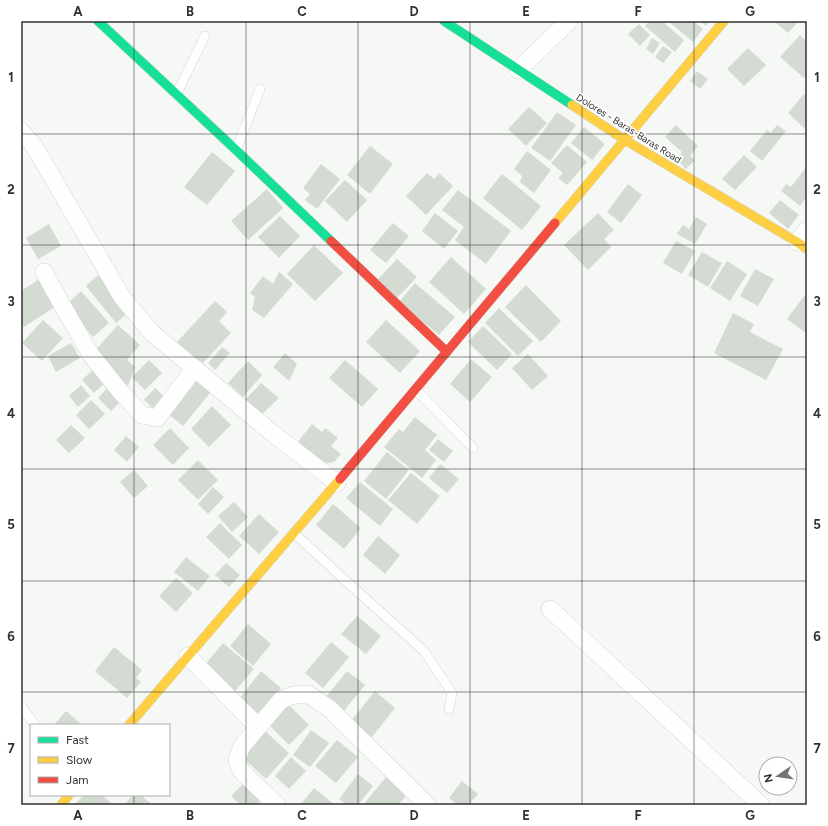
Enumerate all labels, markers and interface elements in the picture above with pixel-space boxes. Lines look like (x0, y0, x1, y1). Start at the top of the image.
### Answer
text: A (73, 4, 83, 19)
text: B (186, 4, 194, 19)
text: C (297, 4, 307, 19)
text: D (409, 4, 419, 19)
text: E (522, 4, 530, 19)
text: F (634, 4, 642, 19)
text: G (745, 4, 755, 19)
text: 1 (8, 70, 14, 85)
text: 1 (814, 70, 820, 85)
street label: Dolores - Baras-Baras Road (574, 91, 684, 166)
text: 2 (7, 182, 15, 197)
text: 2 (813, 182, 821, 197)
text: 3 (7, 294, 15, 309)
text: 3 (813, 294, 821, 309)
text: 4 (7, 406, 15, 421)
text: 4 (813, 406, 821, 421)
text: 5 (7, 517, 15, 532)
text: 5 (813, 517, 821, 532)
text: 6 (7, 629, 15, 644)
text: 6 (813, 629, 821, 644)
legend (30, 724, 170, 796)
text: Fast (66, 733, 89, 747)
text: 7 (7, 741, 15, 756)
text: 7 (813, 741, 821, 756)
text: Slow (66, 753, 93, 767)
north arrow (758, 756, 798, 796)
text: Jam (66, 773, 89, 787)
text: N (761, 773, 776, 784)
text: A (73, 808, 83, 823)
text: B (186, 808, 194, 823)
text: C (297, 808, 307, 823)
text: D (409, 808, 419, 823)
text: E (522, 808, 530, 823)
text: F (634, 808, 642, 823)
text: G (745, 808, 755, 823)

